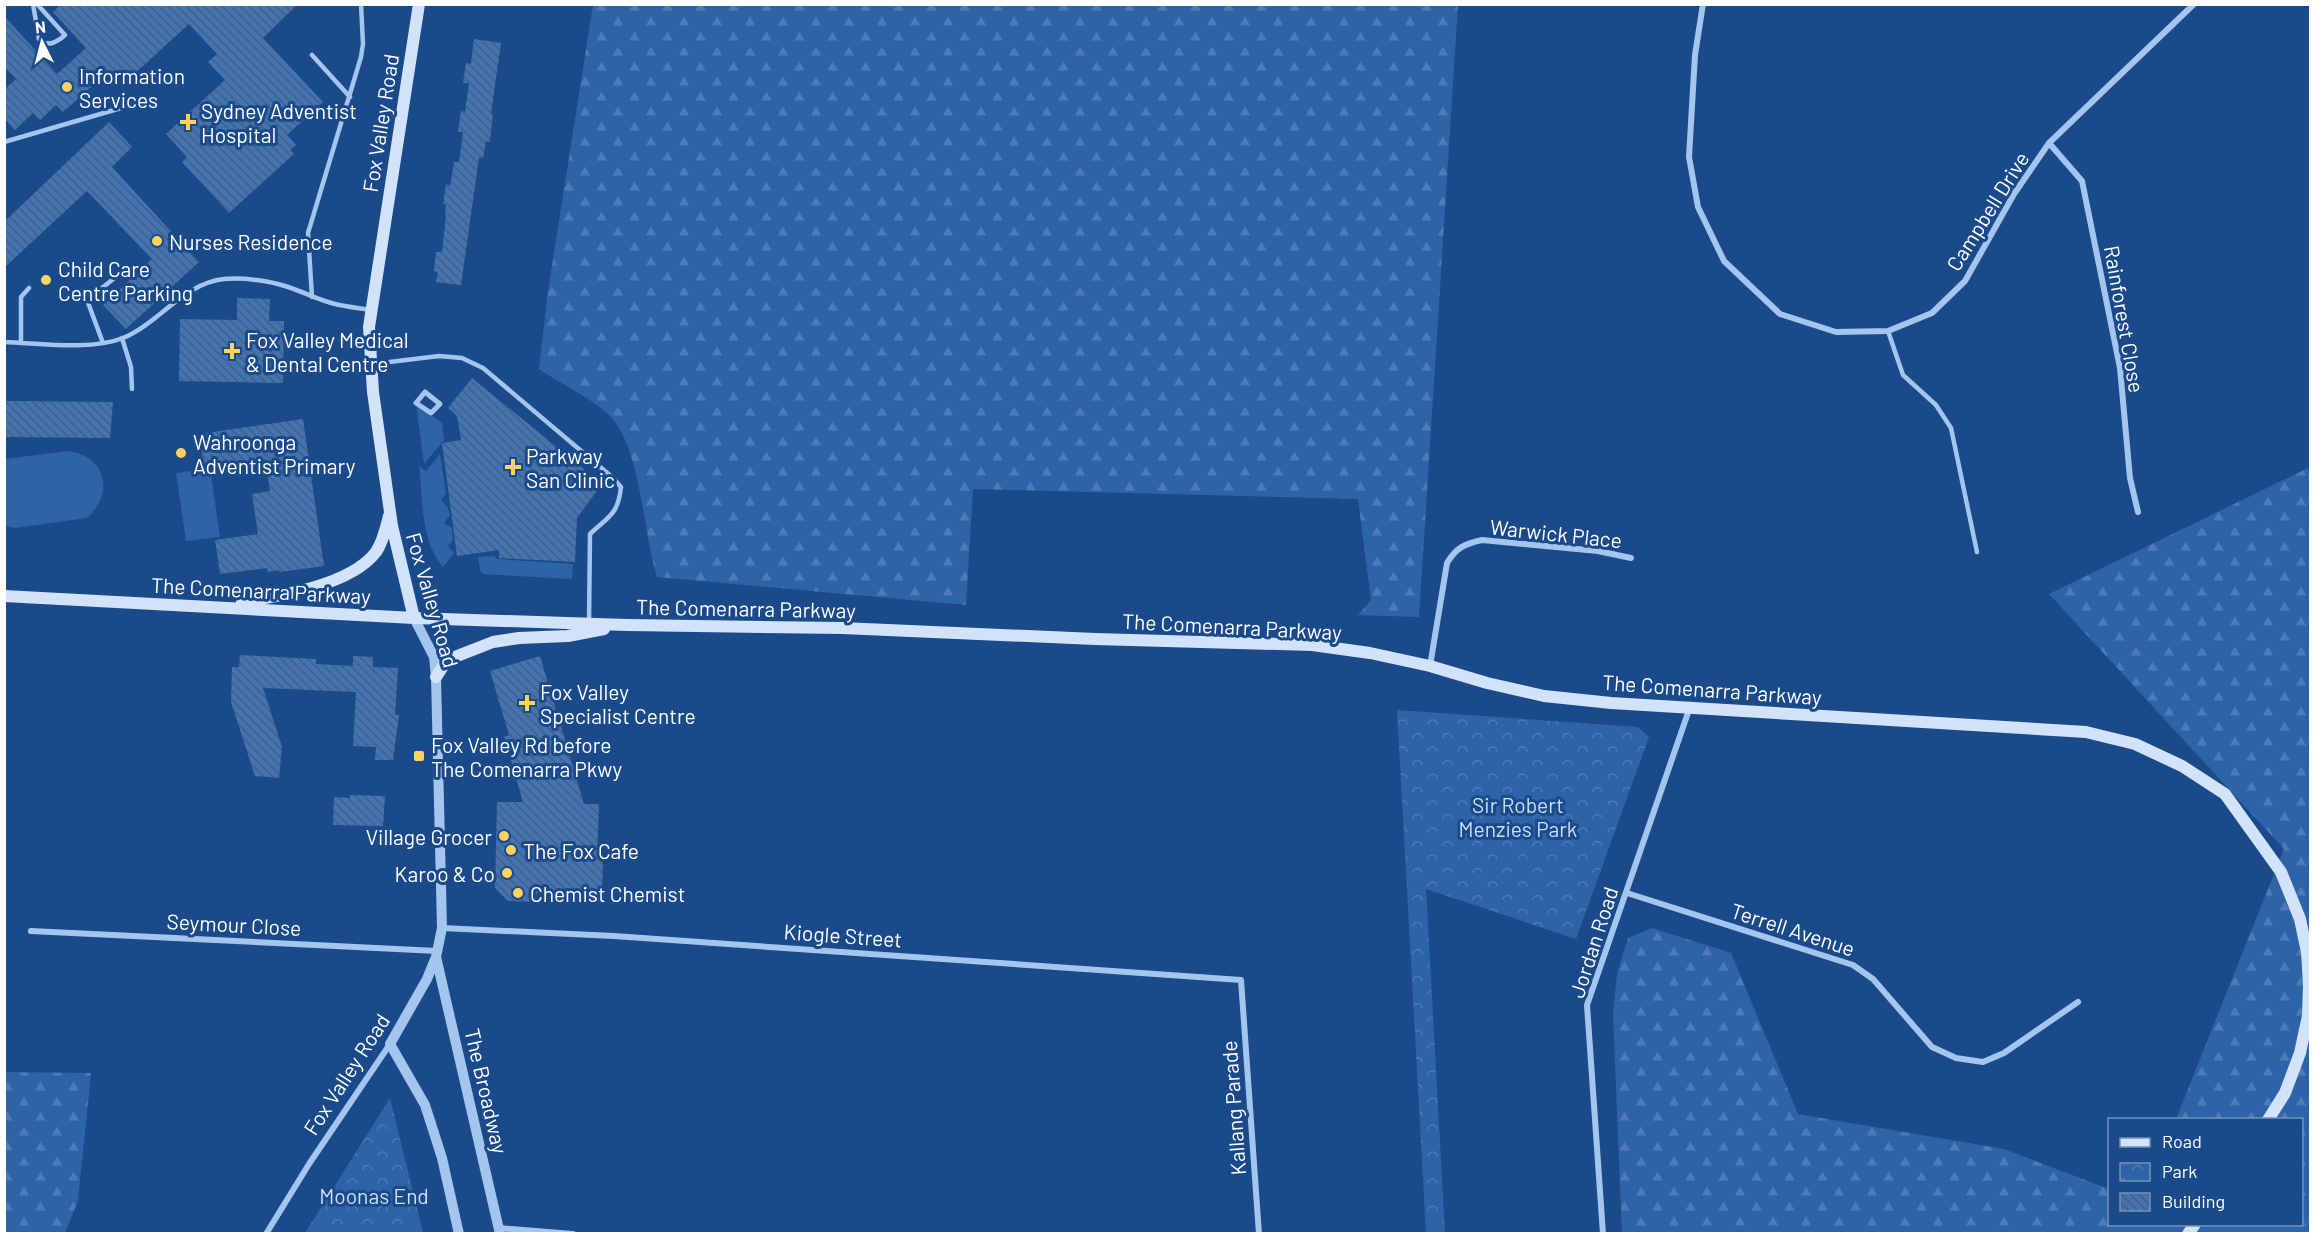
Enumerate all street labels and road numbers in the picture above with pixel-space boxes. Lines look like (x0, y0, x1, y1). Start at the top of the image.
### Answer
street label: Fox Valley Road (357, 52, 403, 194)
street label: Campbell Drive (1941, 147, 2033, 275)
street label: Rainforest Close (2100, 243, 2150, 395)
street label: Warwick Place (1489, 514, 1623, 552)
street label: Fox Valley Road (402, 530, 464, 670)
street label: The Comenarra Parkway (151, 572, 372, 608)
street label: The Comenarra Parkway (636, 594, 856, 622)
street label: The Comenarra Parkway (1122, 608, 1343, 644)
street label: The Comenarra Parkway (1601, 669, 1823, 709)
street label: Jordan Road (1563, 883, 1623, 1001)
street label: Terrell Avenue (1728, 897, 1858, 961)
street label: Seymour Close (166, 908, 302, 940)
street label: Kiogle Street (783, 918, 903, 952)
street label: Fox Valley Road (298, 1009, 394, 1139)
street label: The Broadway (460, 1026, 514, 1157)
street label: Kallang Parade (1216, 1040, 1250, 1176)

